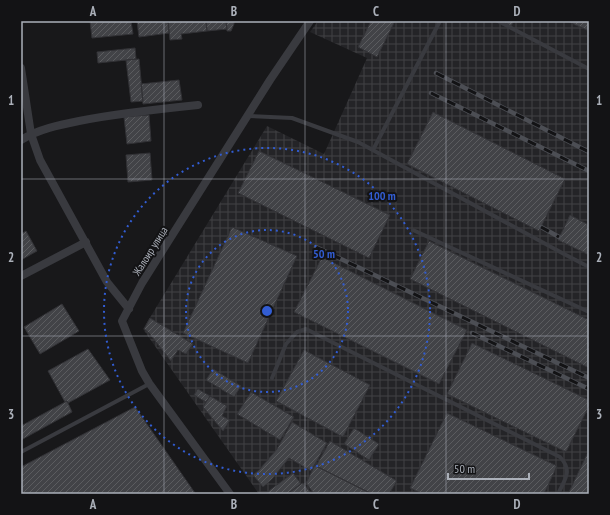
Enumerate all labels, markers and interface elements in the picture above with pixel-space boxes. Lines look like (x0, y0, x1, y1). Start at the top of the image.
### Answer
text: A (89, 3, 97, 20)
text: B (231, 3, 237, 20)
text: C (373, 3, 379, 20)
text: D (514, 3, 521, 20)
text: 1 (8, 92, 14, 109)
text: 1 (596, 92, 602, 109)
text: 100 m (368, 188, 396, 203)
street label: Жалоир улица (129, 224, 171, 279)
text: 50 m (313, 246, 335, 261)
text: 2 (8, 249, 14, 266)
text: 2 (596, 249, 602, 266)
centre of rings (260, 304, 274, 318)
text: 3 (8, 406, 14, 423)
text: 3 (596, 406, 602, 423)
scale bar (448, 455, 529, 481)
text: 50 m (454, 461, 475, 476)
text: A (89, 496, 97, 513)
text: B (231, 496, 237, 513)
text: C (373, 496, 379, 513)
text: D (514, 496, 521, 513)

